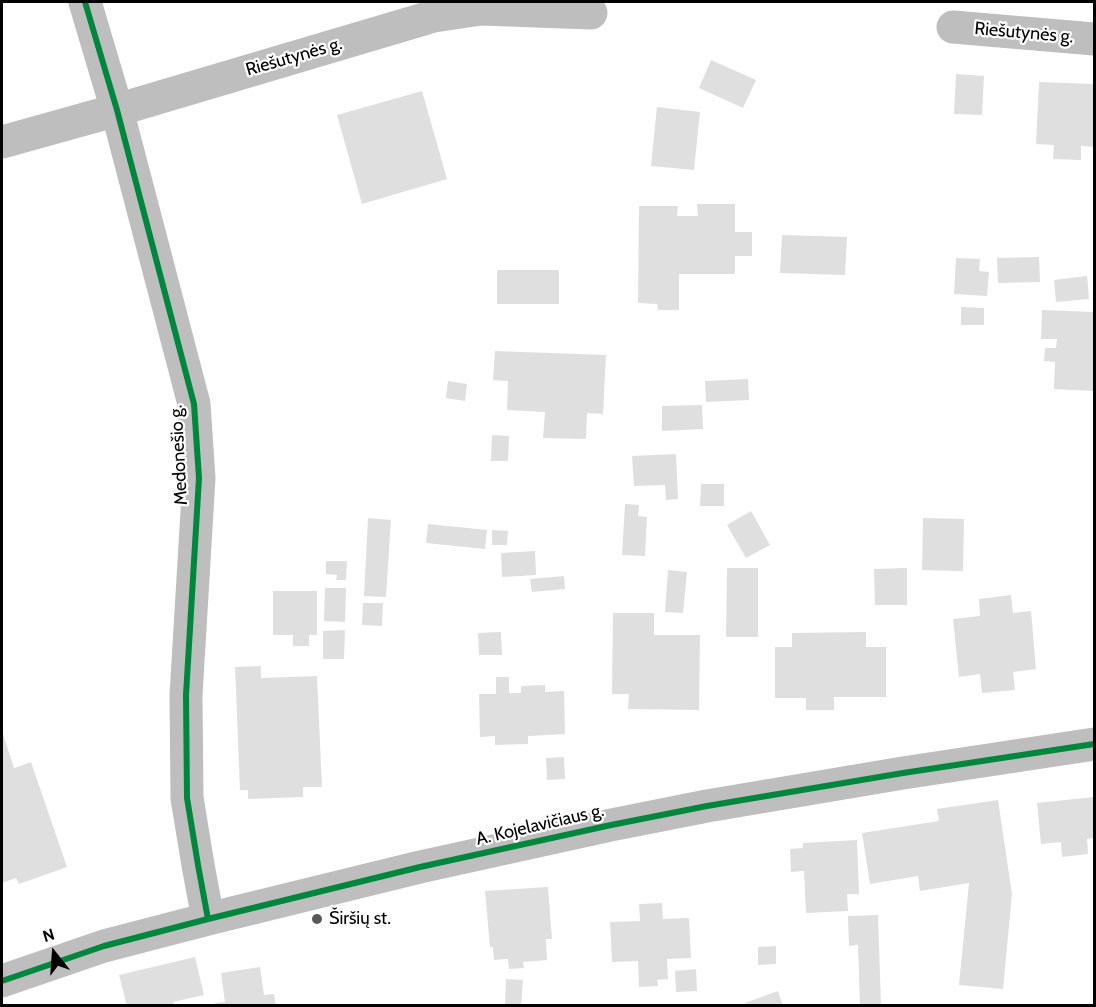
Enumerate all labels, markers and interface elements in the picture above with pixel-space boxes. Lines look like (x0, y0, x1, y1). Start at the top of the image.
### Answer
street label: Riešutynės g. (974, 18, 1074, 48)
street label: Riešutynės g. (243, 33, 345, 81)
street label: Medonešio g. (166, 404, 192, 506)
street label: A. Kojelavičiaus g. (474, 800, 606, 850)
place label: Širšių st. (329, 908, 391, 930)
marker: Širšių st. (310, 912, 324, 926)
north arrow (24, 923, 84, 983)
text: N (40, 925, 57, 946)

